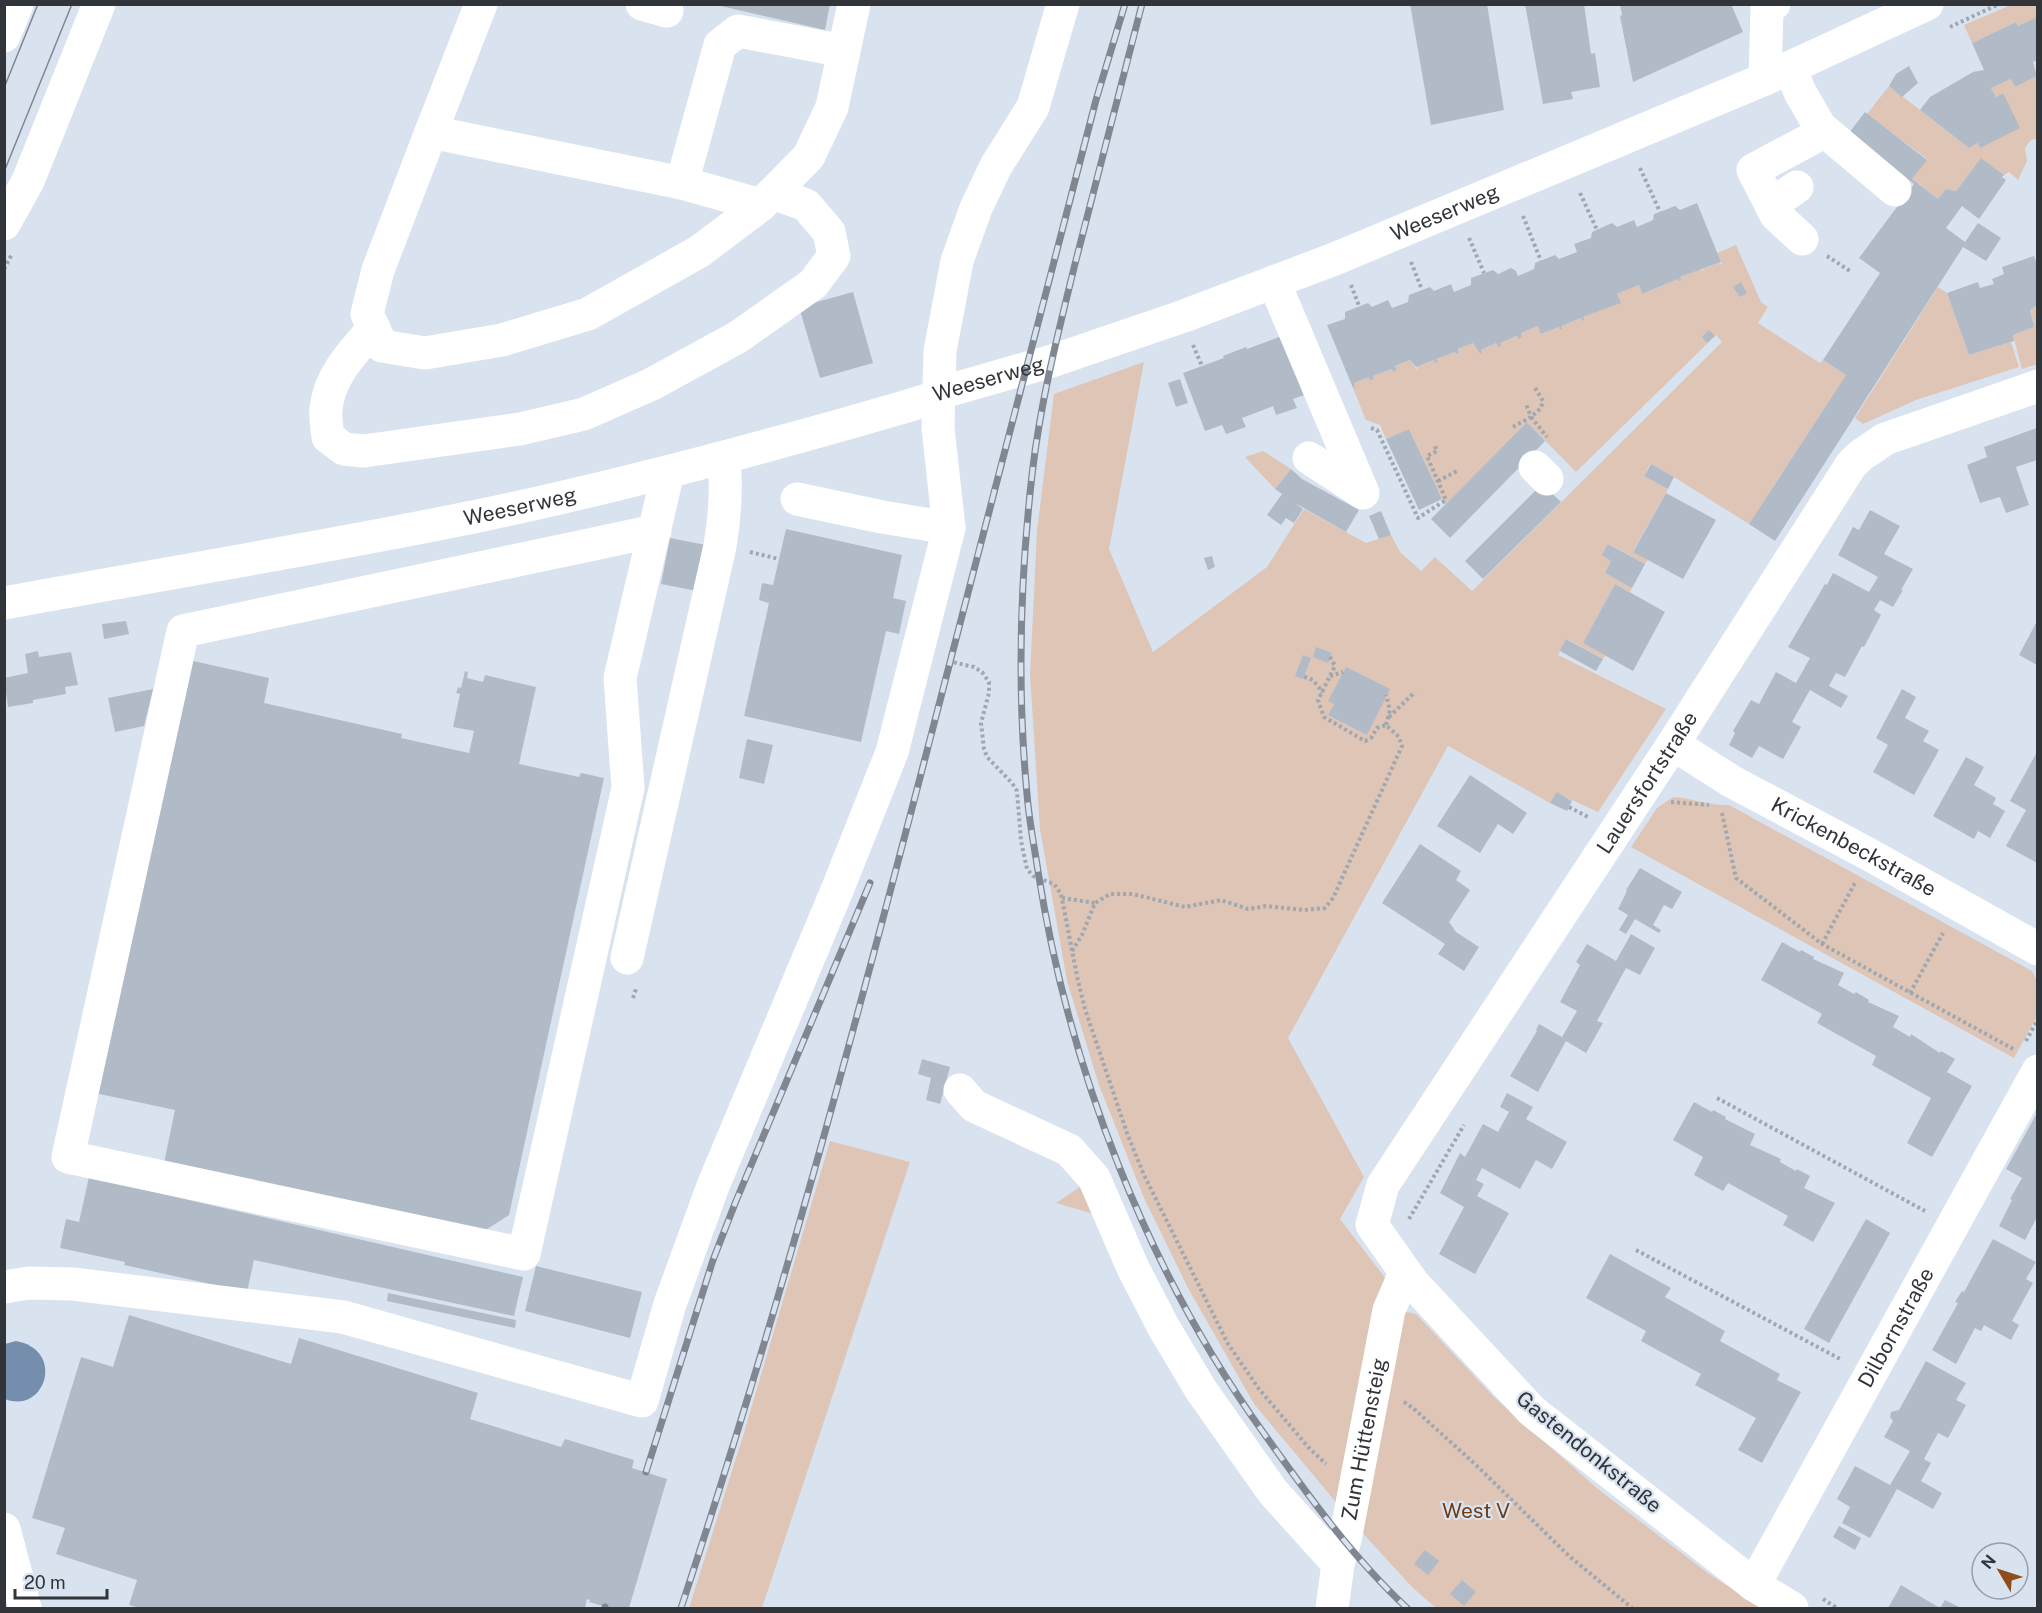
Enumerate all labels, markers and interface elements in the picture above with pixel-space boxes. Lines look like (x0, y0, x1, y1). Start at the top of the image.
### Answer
street label: Weeserweg (1387, 179, 1502, 246)
street label: Weeserweg (930, 351, 1047, 406)
street label: Weeserweg (461, 482, 579, 531)
street label: Lauersfortstraße (1591, 707, 1702, 858)
street label: Krickenbeckstraße (1767, 792, 1941, 901)
street label: Dilbornstraße (1853, 1263, 1939, 1392)
street label: Zum Hüttensteig (1336, 1356, 1392, 1522)
street label: Gastendonkstraße (1512, 1385, 1667, 1518)
park label: West V (1442, 1498, 1510, 1523)
north arrow (1970, 1541, 2030, 1601)
text: N (1977, 1551, 2000, 1573)
scale bar (15, 1562, 106, 1600)
text: 20 m (24, 1572, 66, 1593)

